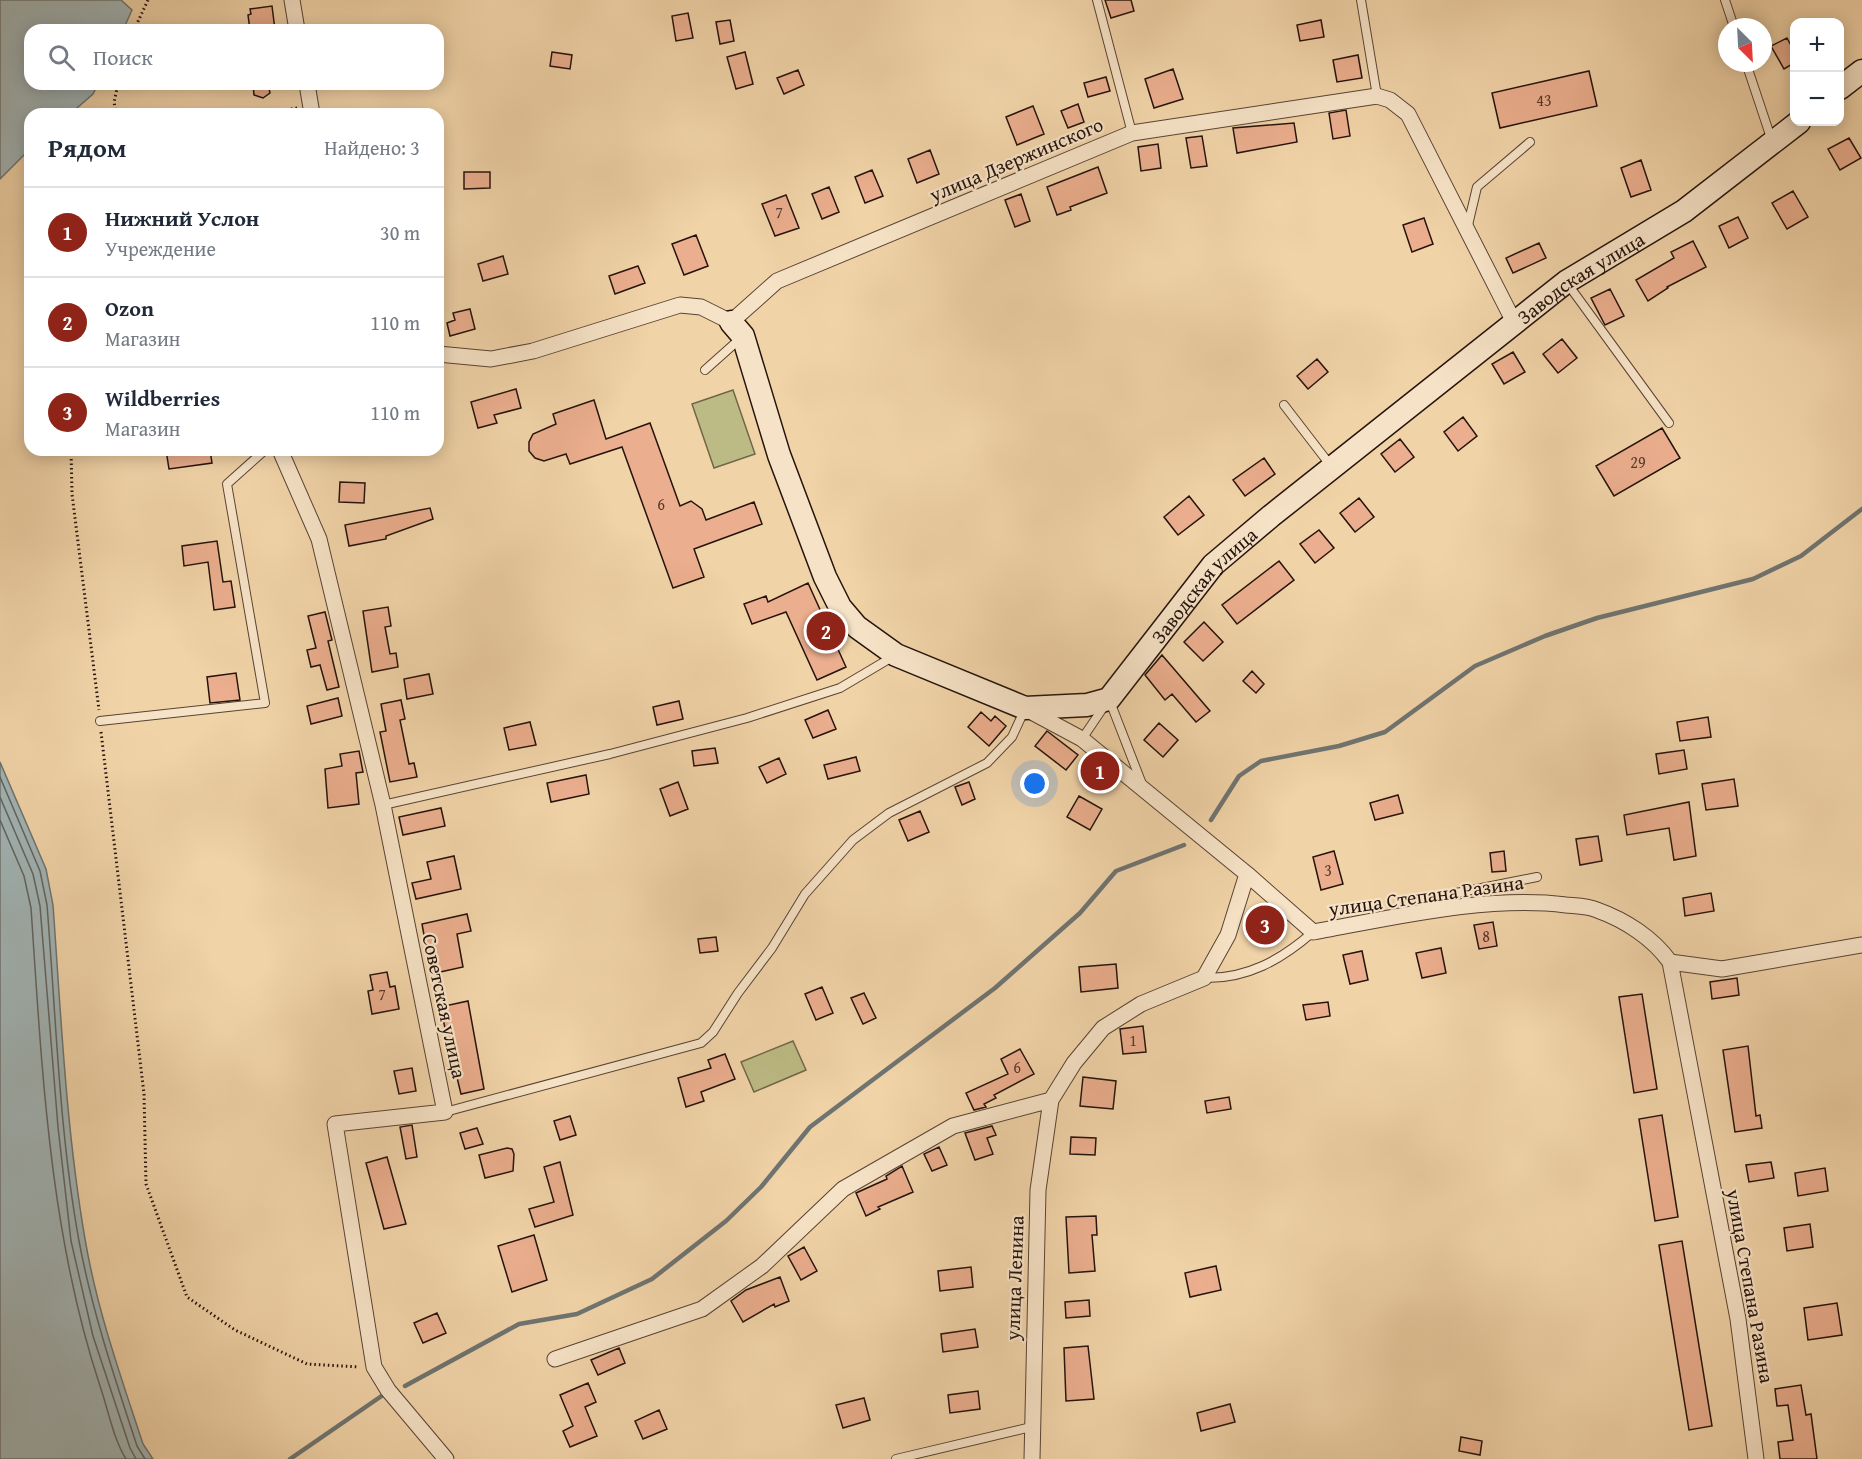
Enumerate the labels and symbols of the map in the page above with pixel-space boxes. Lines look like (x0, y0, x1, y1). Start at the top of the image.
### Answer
north arrow (1718, 18, 1772, 72)
house number: 43 (1536, 88, 1552, 112)
street label: улица Дзержинского (924, 109, 1107, 209)
house number: 7 (775, 200, 783, 224)
street label: Заводская улица (1510, 224, 1650, 330)
house number: 29 (1630, 450, 1646, 474)
house number: 6 (657, 492, 665, 516)
street label: Заводская улица (1143, 519, 1263, 649)
pin: 2 (806, 608, 846, 654)
pin: 1 (1080, 748, 1120, 794)
your location (1020, 769, 1049, 798)
house number: 3 (1324, 858, 1332, 882)
street label: улица Степана Разина (1326, 867, 1526, 923)
pin: 3 (1246, 902, 1284, 948)
house number: 8 (1482, 924, 1490, 948)
street label: Советская улица (416, 931, 475, 1081)
house number: 7 (378, 982, 386, 1006)
house number: 1 (1129, 1028, 1137, 1052)
house number: 6 (1013, 1055, 1021, 1079)
street label: улица Степана Разина (1719, 1186, 1782, 1386)
street label: улица Ленина (997, 1215, 1031, 1342)

